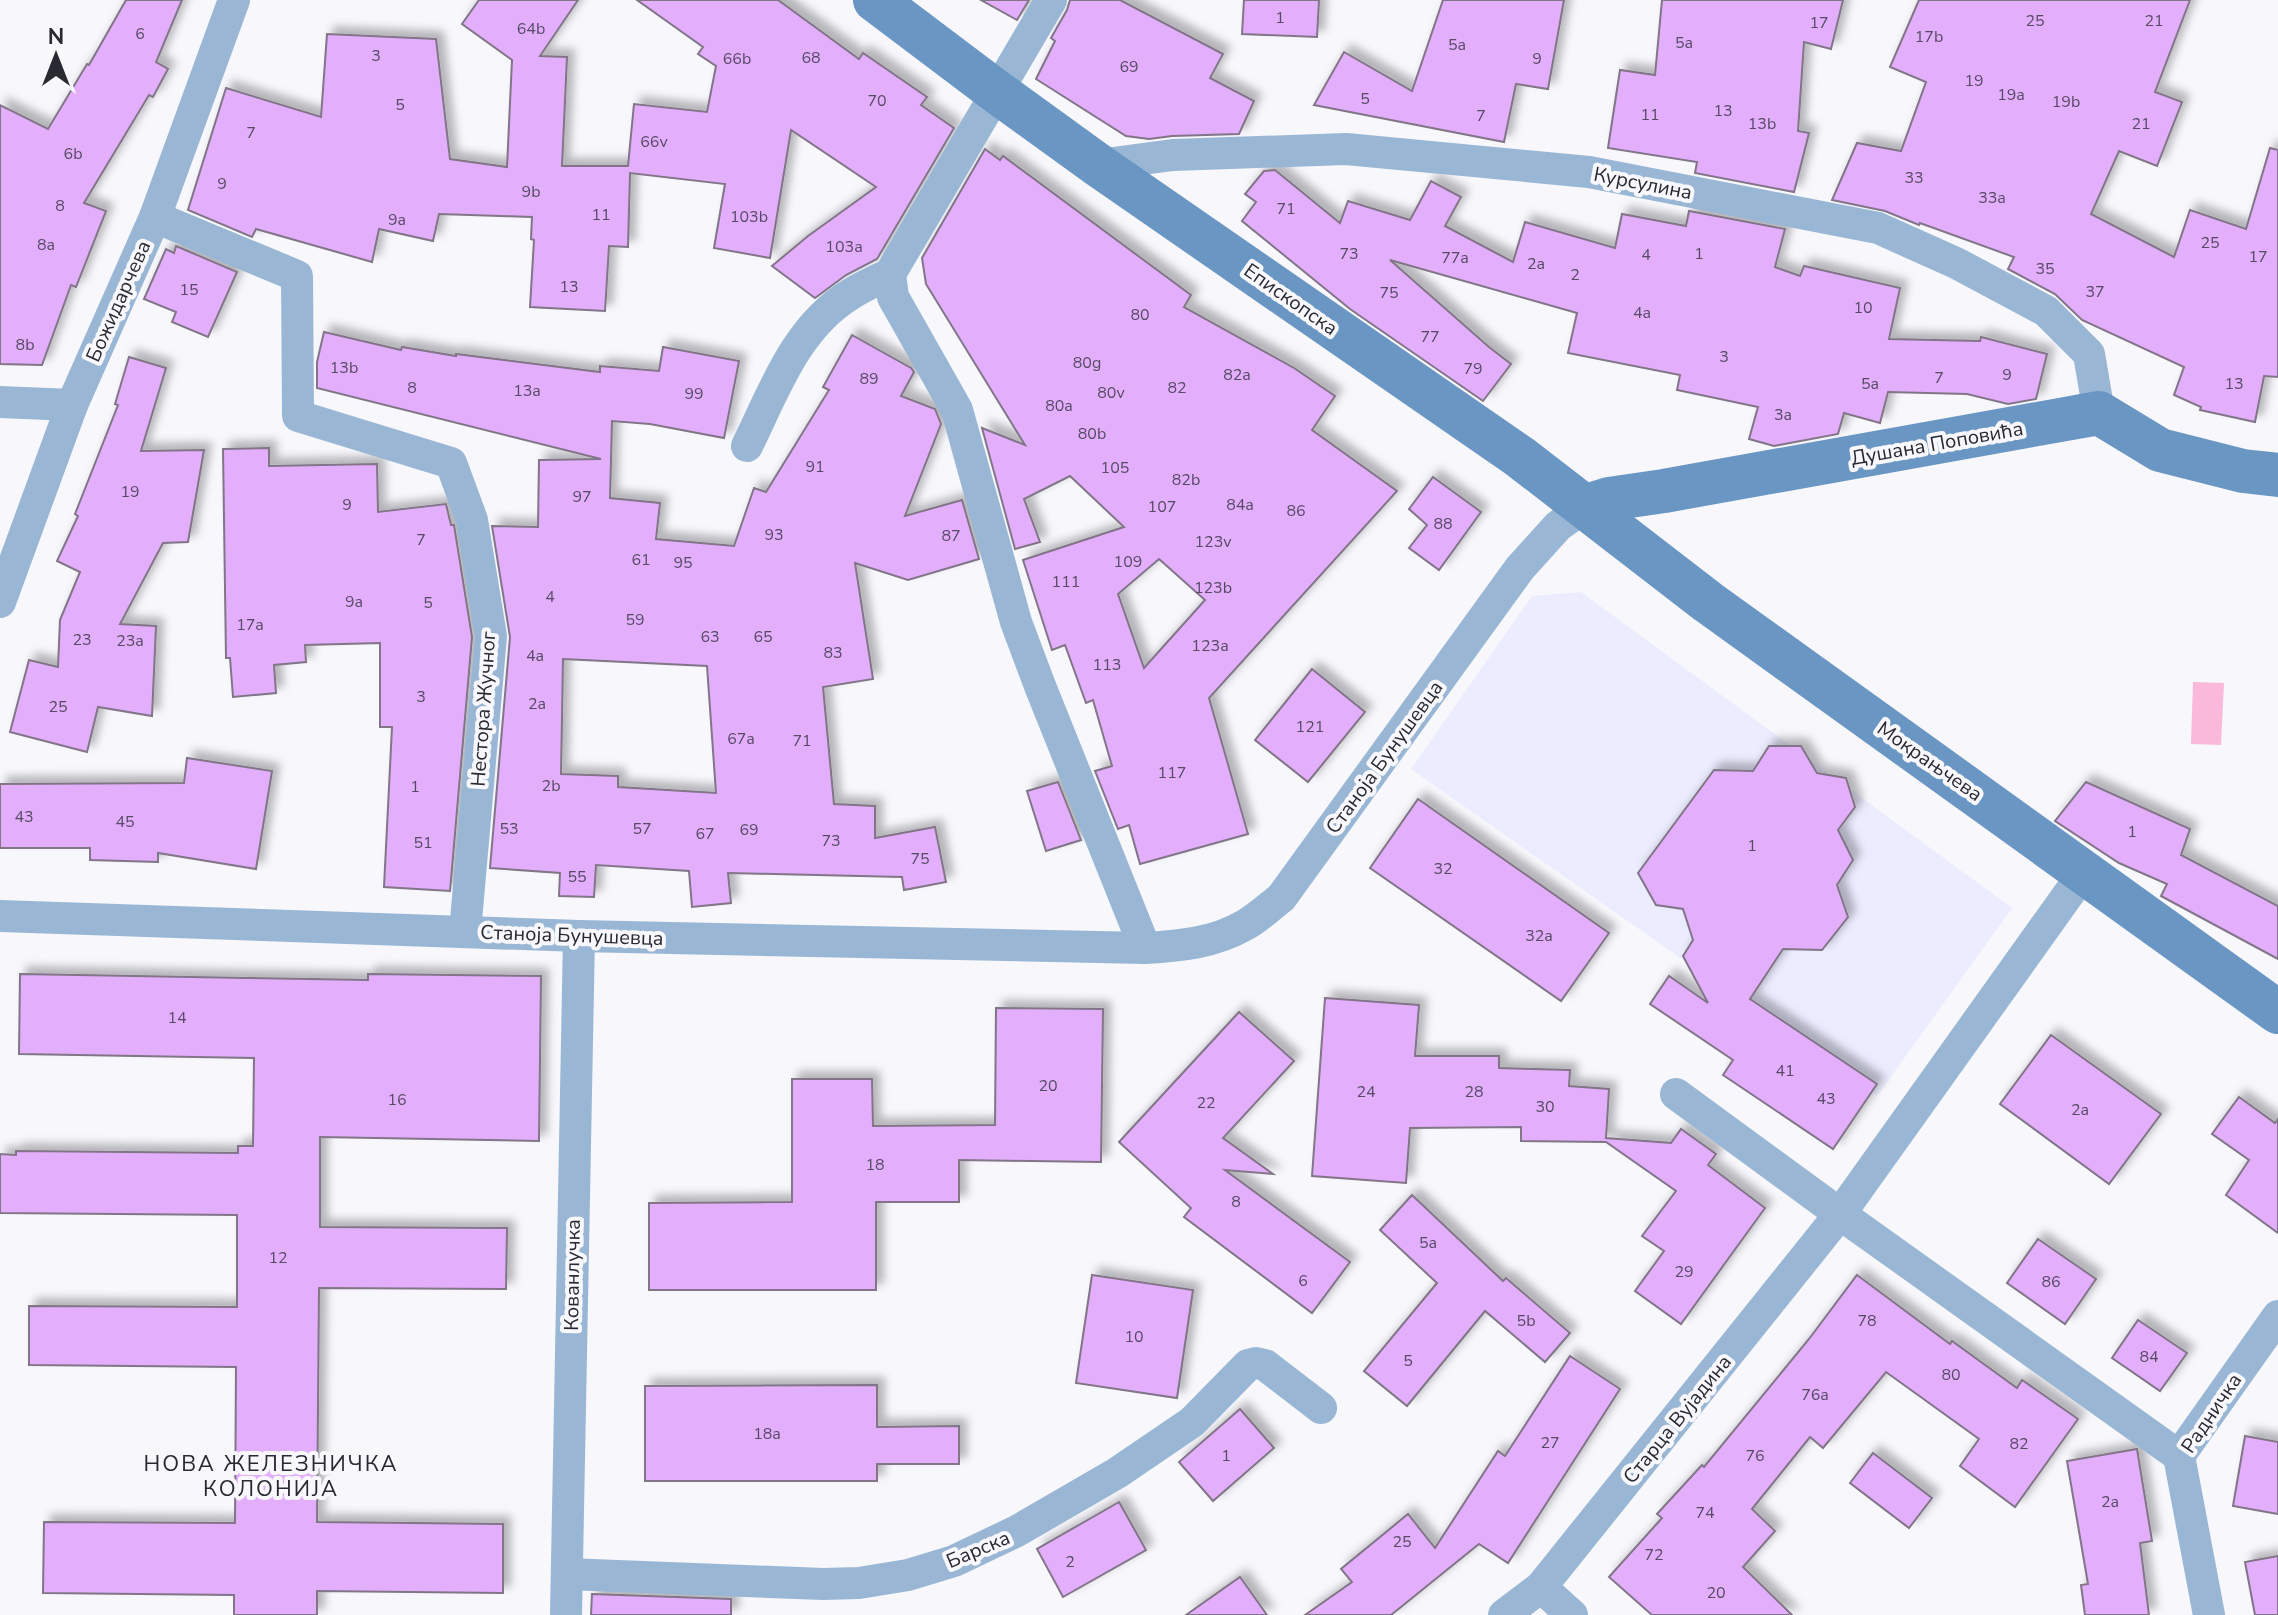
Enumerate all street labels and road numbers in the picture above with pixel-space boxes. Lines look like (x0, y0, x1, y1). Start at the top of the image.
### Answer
street label: Курсулина (1591, 161, 1694, 206)
street label: Божидарчева (80, 236, 157, 366)
street label: Епископска (1238, 257, 1343, 342)
street label: Душана Поповића (1849, 415, 2025, 472)
street label: Нестора Жучног (465, 630, 502, 788)
street label: Станоја Бунушевца (1320, 675, 1449, 839)
street label: Мокрањчева (1872, 715, 1988, 808)
street label: Станоја Бунушевца (480, 919, 664, 952)
street label: Кованлучка (558, 1219, 587, 1331)
street label: Старца Вујадина (1617, 1349, 1738, 1489)
street label: Радничка (2175, 1368, 2248, 1458)
street label: Барска (942, 1524, 1014, 1575)

